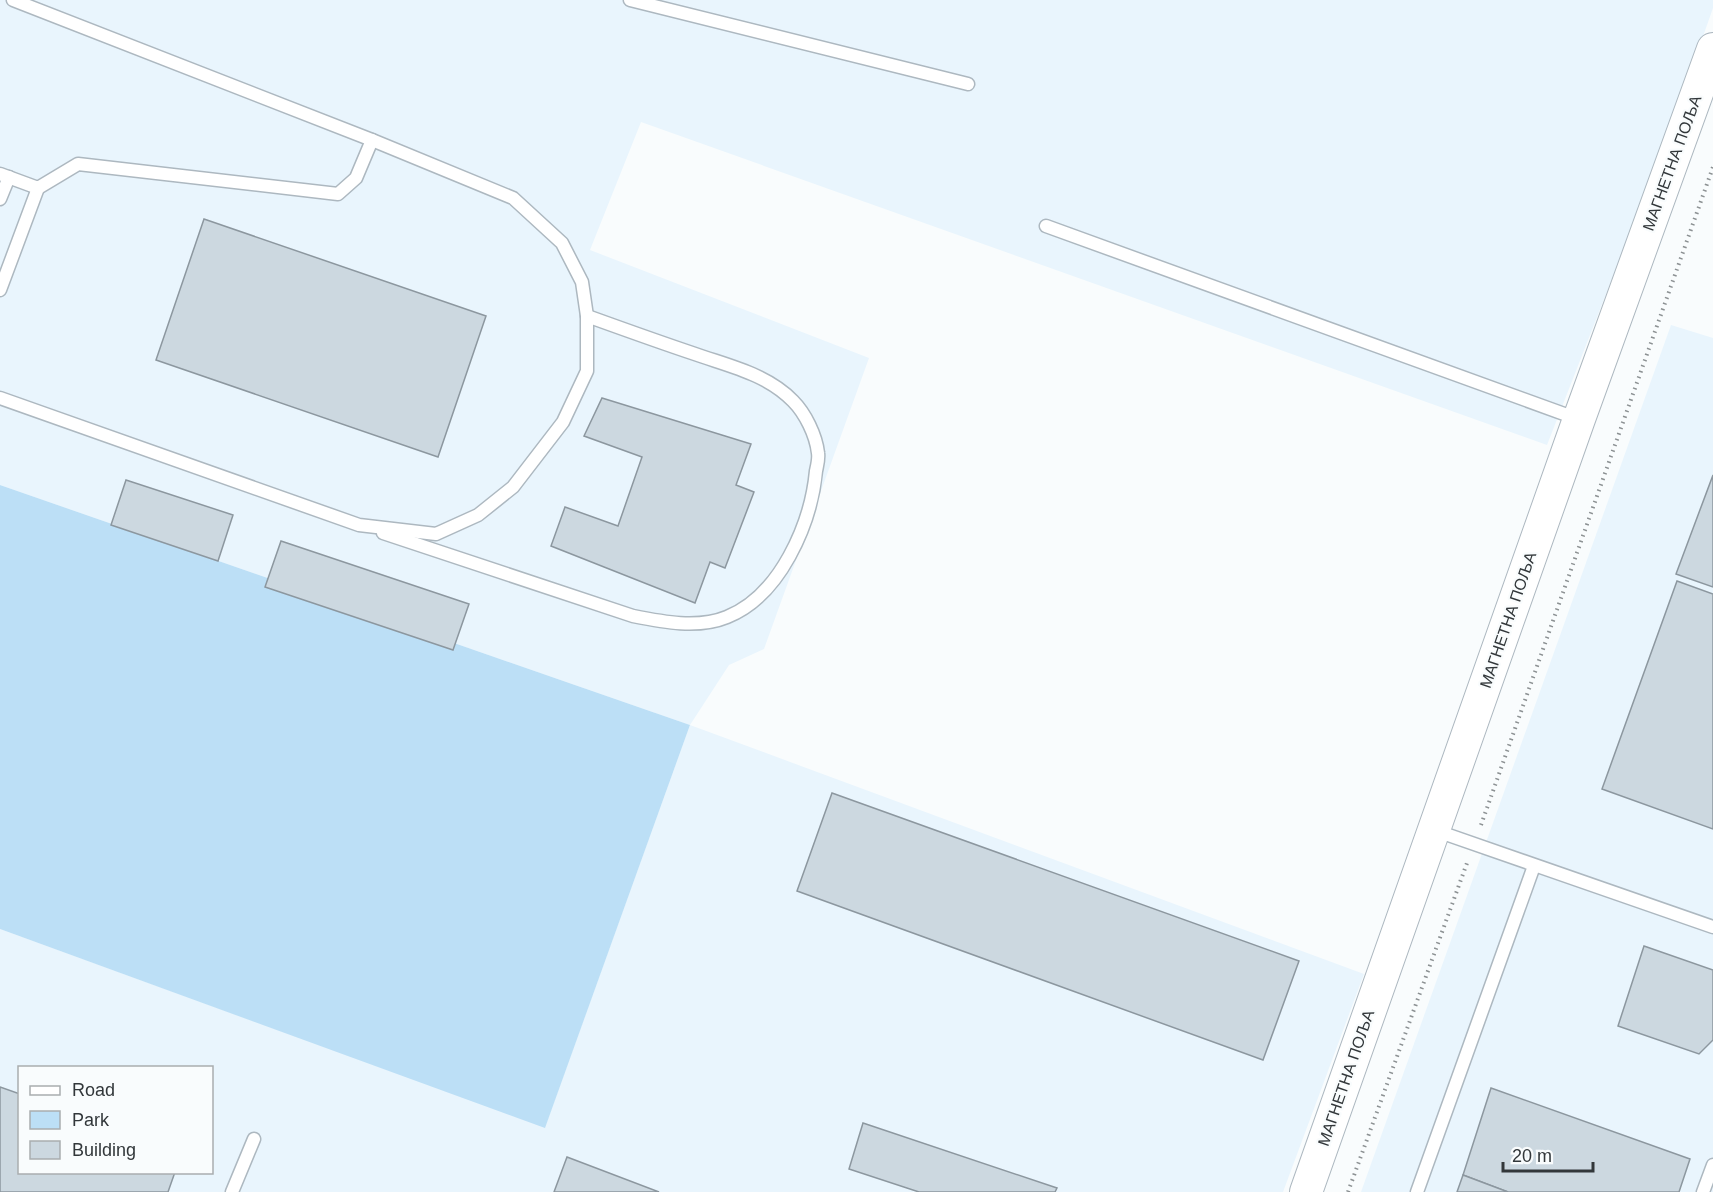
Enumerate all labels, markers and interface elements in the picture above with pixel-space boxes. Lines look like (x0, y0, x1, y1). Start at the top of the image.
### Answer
street label: МАГНЕТНА ПОЉА (1640, 93, 1705, 233)
street label: МАГНЕТНА ПОЉА (1477, 549, 1539, 690)
street label: МАГНЕТНА ПОЉА (1315, 1007, 1377, 1148)
legend (18, 1066, 213, 1174)
text: Road (72, 1080, 115, 1100)
text: Park (72, 1110, 110, 1130)
scale bar (1503, 1135, 1593, 1173)
text: Building (72, 1140, 136, 1160)
text: 20 m (1512, 1146, 1552, 1166)

